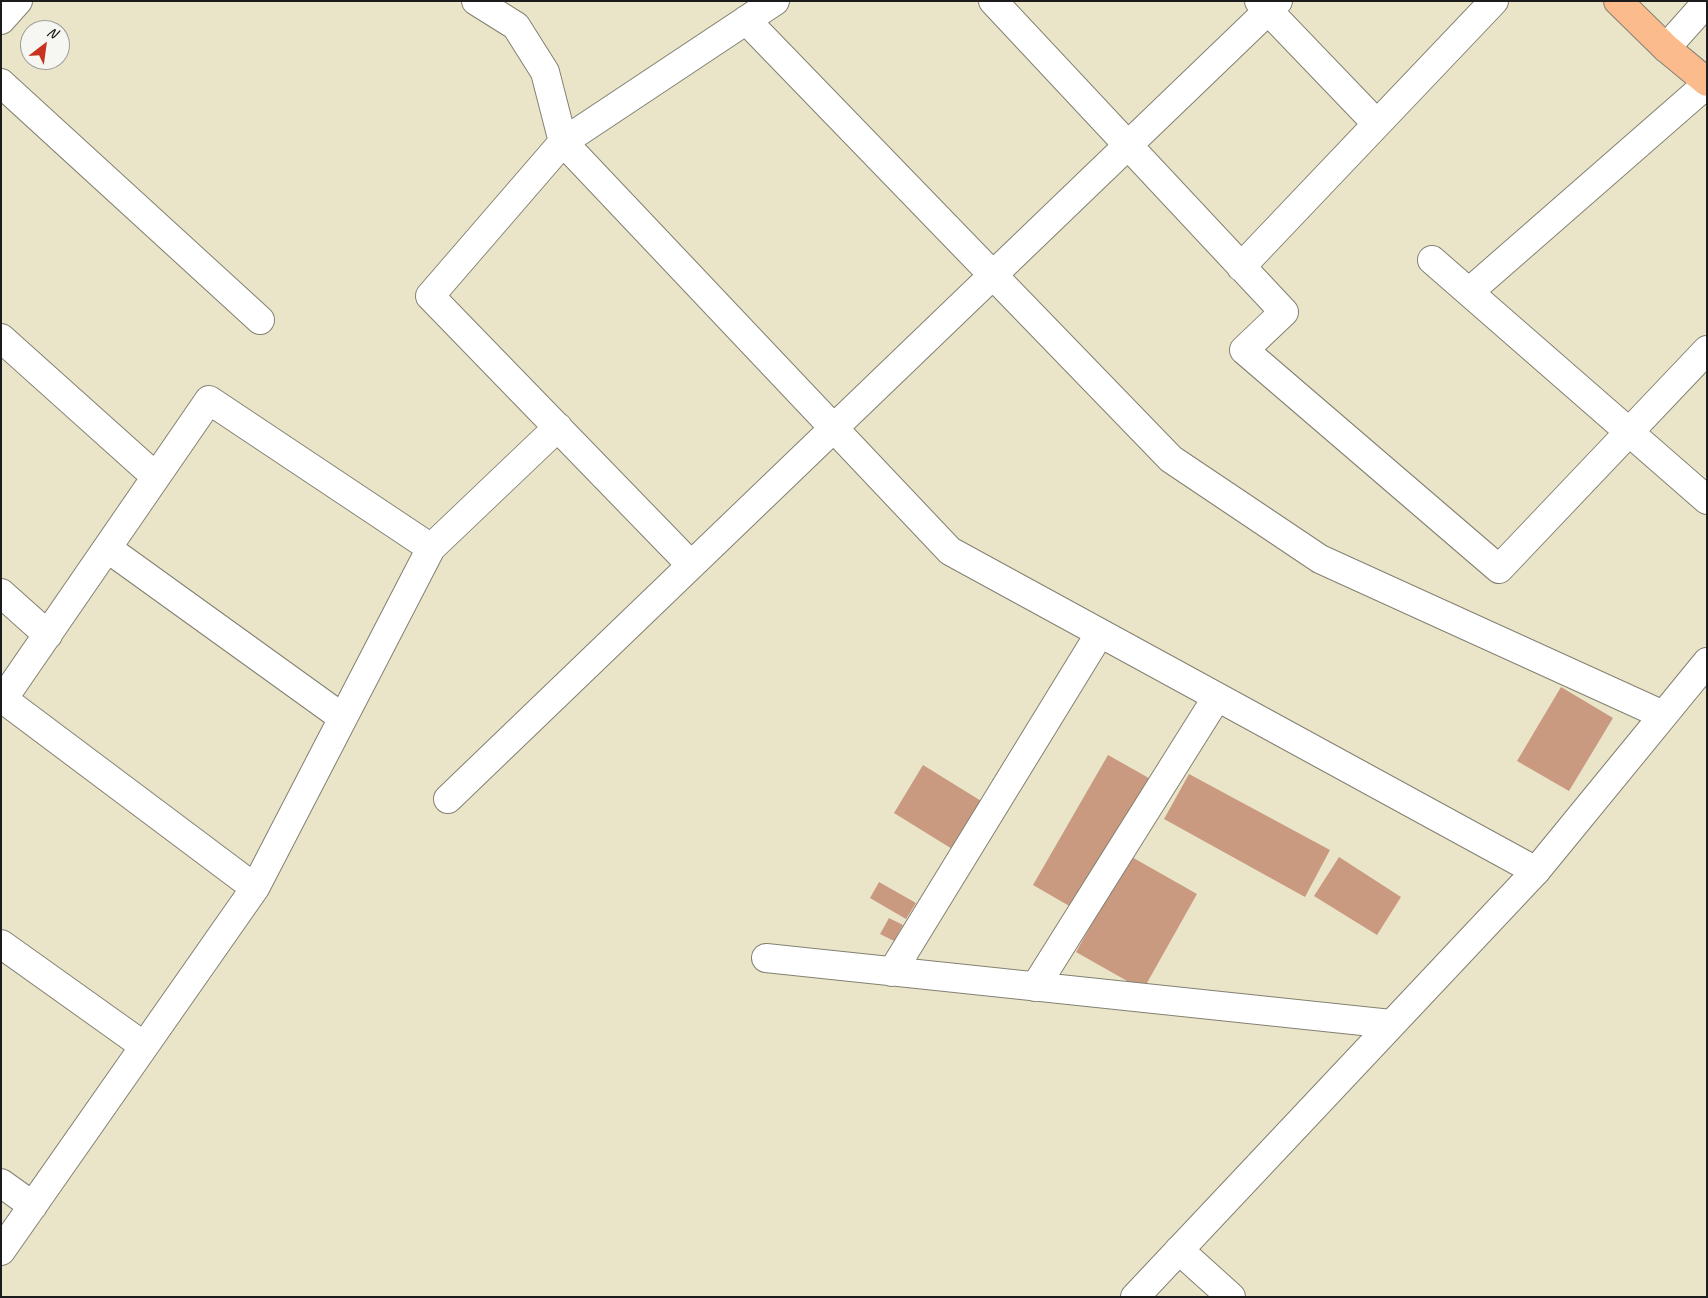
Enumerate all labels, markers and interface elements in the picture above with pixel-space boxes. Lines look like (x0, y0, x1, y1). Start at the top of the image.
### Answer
north arrow (20, 20, 70, 70)
text: N (44, 23, 60, 42)

